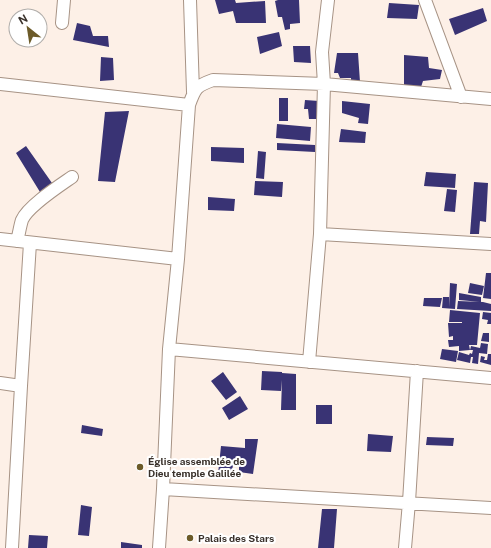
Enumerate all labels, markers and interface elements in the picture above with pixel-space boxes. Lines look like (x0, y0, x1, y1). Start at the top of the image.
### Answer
north arrow (8, 8, 48, 48)
text: N (16, 12, 30, 27)
place label: Église assemblée de Dieu temple Galilée (148, 455, 245, 479)
marker: Église assemblée de Dieu temple Galilée (135, 462, 145, 472)
place label: Palais des Stars (198, 532, 274, 544)
marker: Palais des Stars (185, 533, 195, 543)

